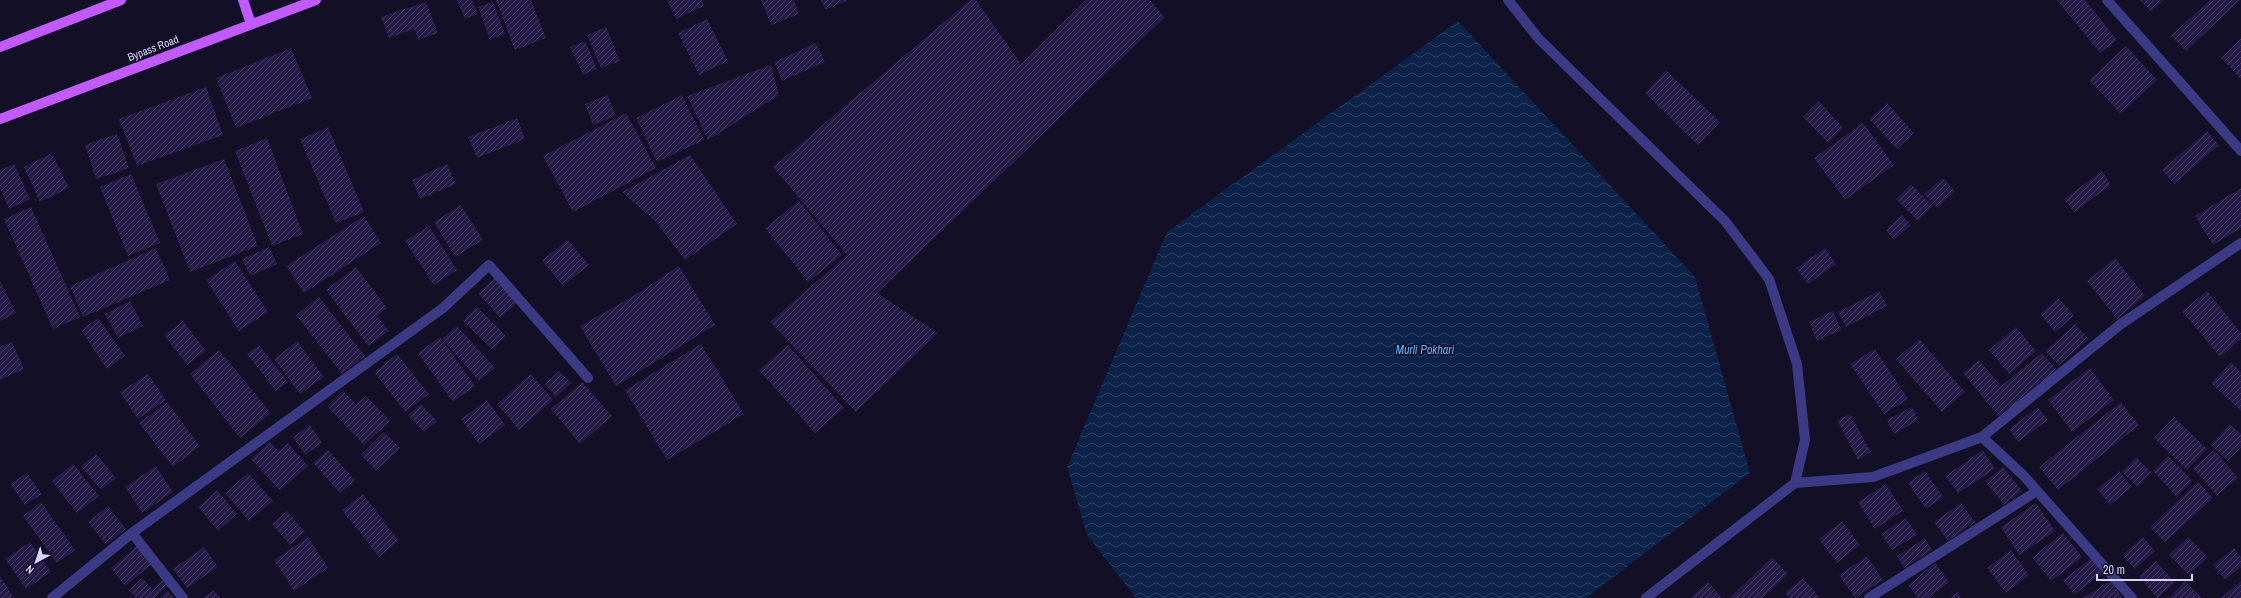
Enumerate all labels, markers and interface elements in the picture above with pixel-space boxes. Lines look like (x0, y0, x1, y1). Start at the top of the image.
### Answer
street label: Bypass Road (125, 32, 181, 64)
water label: Murli Pokhari (1396, 342, 1455, 358)
north arrow (16, 542, 56, 582)
scale bar (2097, 556, 2192, 582)
text: N (23, 562, 37, 577)
text: 20 m (2103, 562, 2125, 578)

